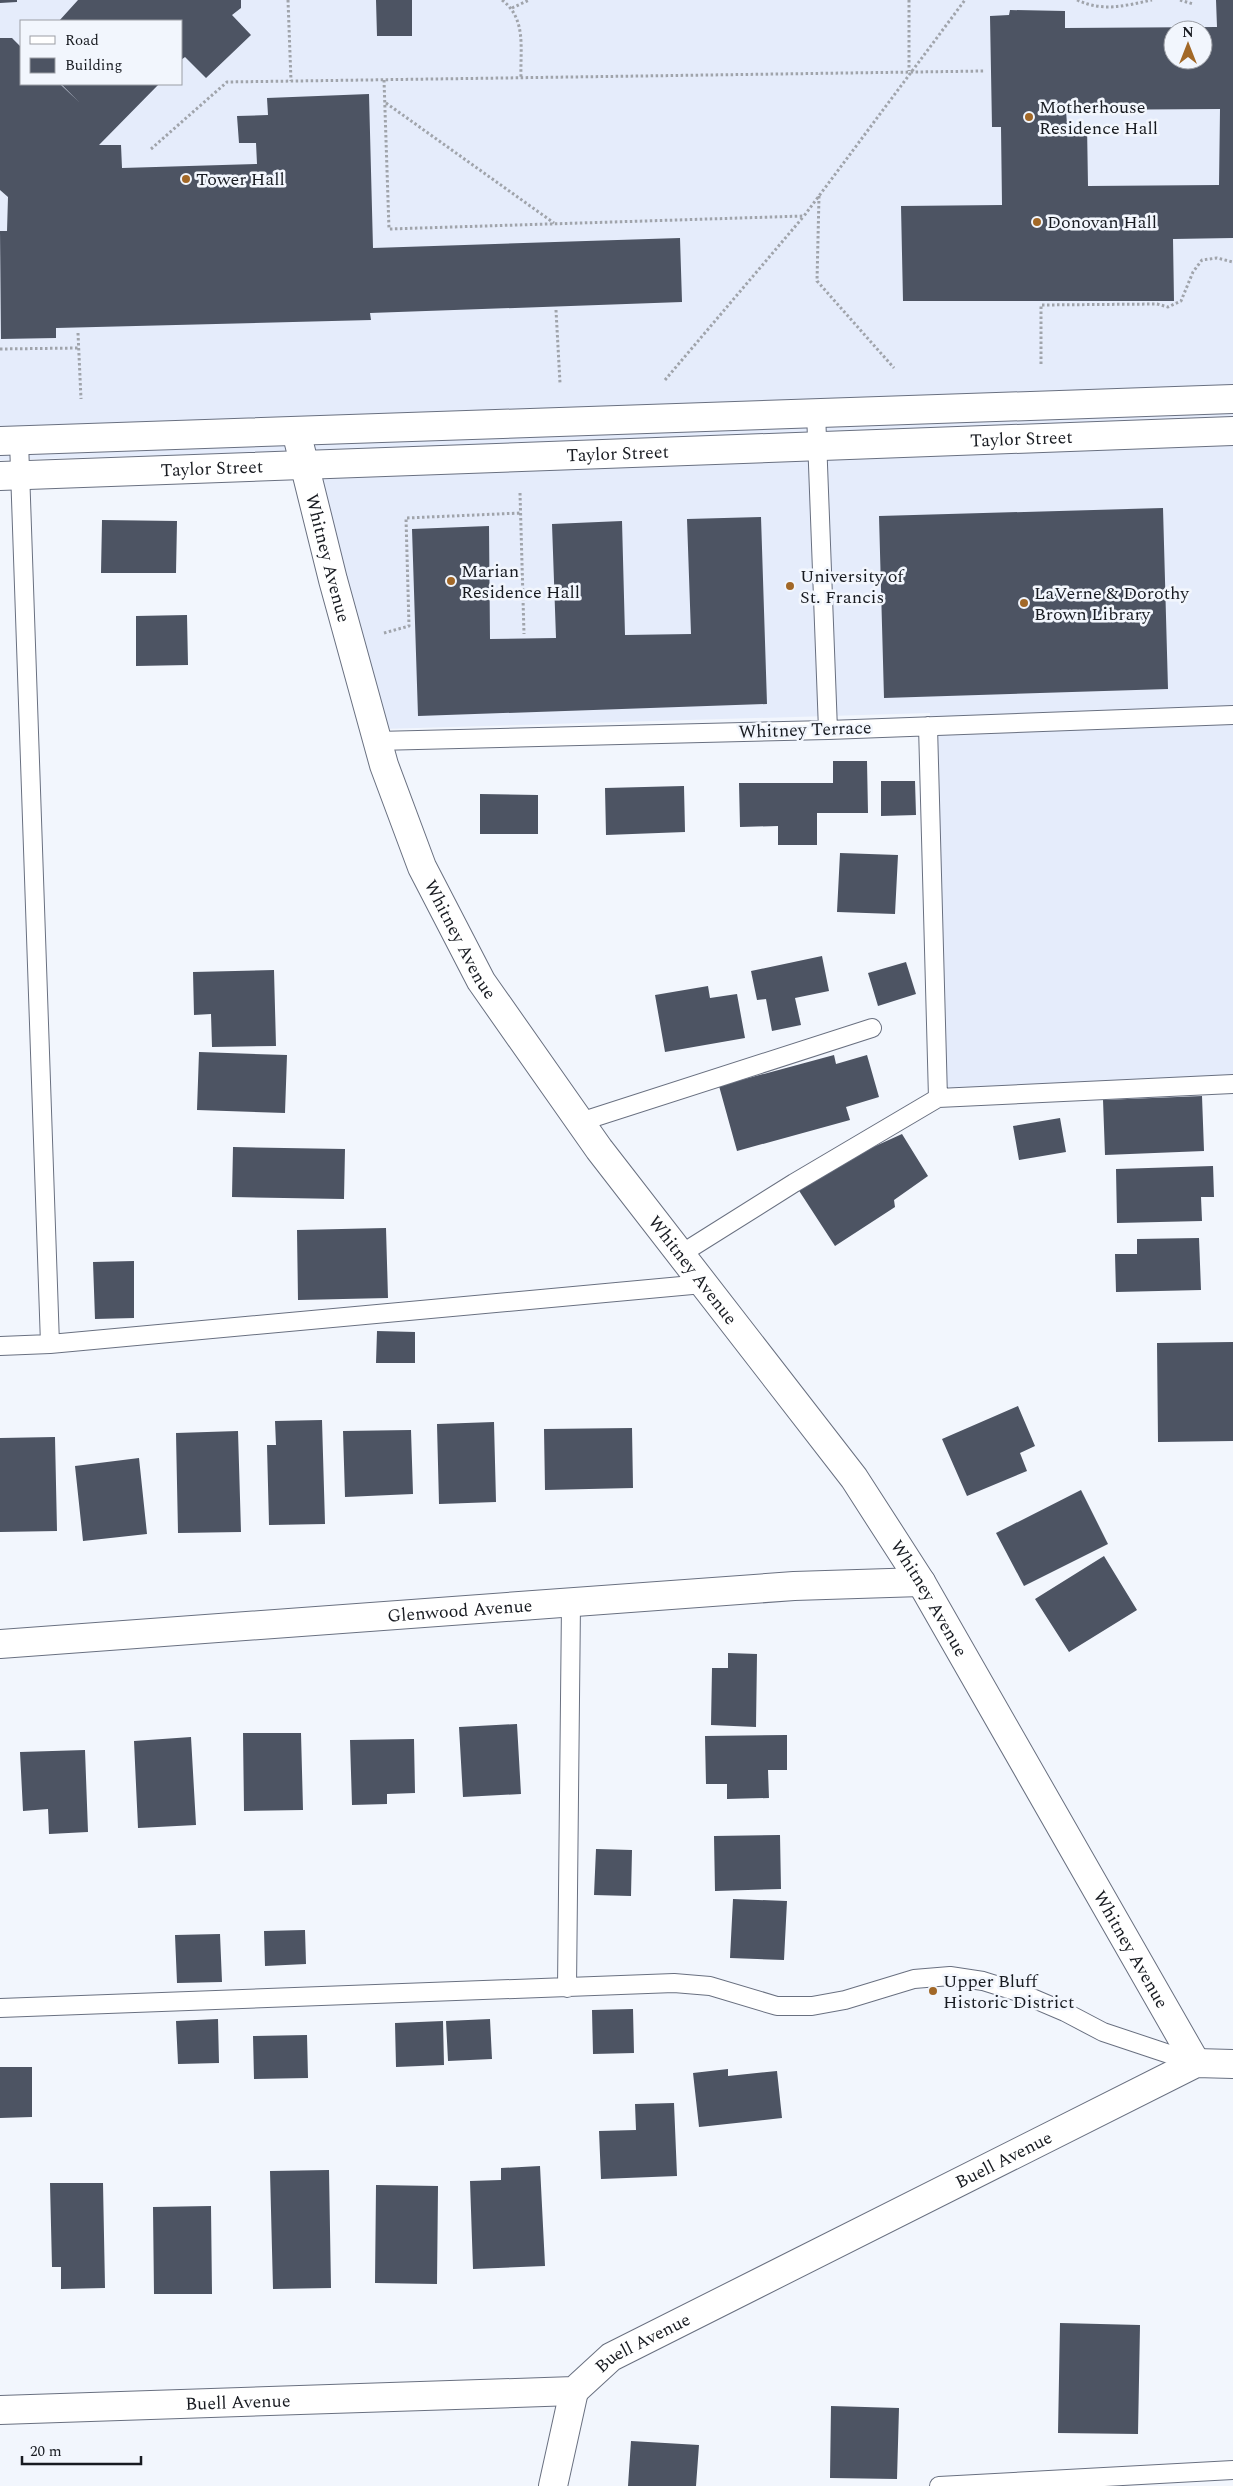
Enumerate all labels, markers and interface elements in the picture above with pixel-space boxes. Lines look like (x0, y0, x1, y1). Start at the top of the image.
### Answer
legend (20, 20, 182, 85)
north arrow (1163, 20, 1213, 70)
text: N (1182, 22, 1194, 43)
text: Road (65, 29, 99, 52)
text: Building (65, 54, 122, 77)
place label: Motherhouse Residence Hall (1039, 94, 1158, 142)
marker: Motherhouse Residence Hall (1023, 111, 1035, 123)
place label: Tower Hall (196, 166, 285, 193)
marker: Tower Hall (180, 173, 192, 185)
place label: Donovan Hall (1047, 209, 1157, 236)
marker: Donovan Hall (1031, 216, 1043, 228)
street label: Taylor Street (969, 423, 1073, 454)
street label: Taylor Street (566, 438, 669, 469)
street label: Taylor Street (160, 453, 264, 484)
street label: Whitney Avenue (299, 491, 358, 626)
place label: Marian Residence Hall (461, 558, 580, 606)
place label: University of St. Francis (800, 563, 905, 611)
marker: Marian Residence Hall (445, 575, 457, 587)
marker: University of St. Francis (784, 580, 796, 592)
place label: LaVerne & Dorothy Brown Library (1034, 580, 1190, 628)
marker: LaVerne & Dorothy Brown Library (1018, 597, 1030, 609)
street label: Whitney Terrace (738, 714, 872, 746)
street label: Whitney Avenue (417, 875, 503, 1005)
street label: Whitney Avenue (642, 1210, 744, 1330)
street label: Whitney Avenue (884, 1534, 974, 1662)
street label: Glenwood Avenue (386, 1592, 533, 1629)
street label: Whitney Avenue (1087, 1885, 1175, 2013)
place label: Upper Bluff Historic District (943, 1968, 1074, 2016)
marker: Upper Bluff Historic District (927, 1985, 939, 1997)
street label: Buell Avenue (951, 2124, 1057, 2195)
street label: Buell Avenue (588, 2306, 695, 2379)
street label: Buell Avenue (185, 2387, 291, 2417)
scale bar (22, 2434, 141, 2466)
text: 20 m (30, 2440, 62, 2463)

